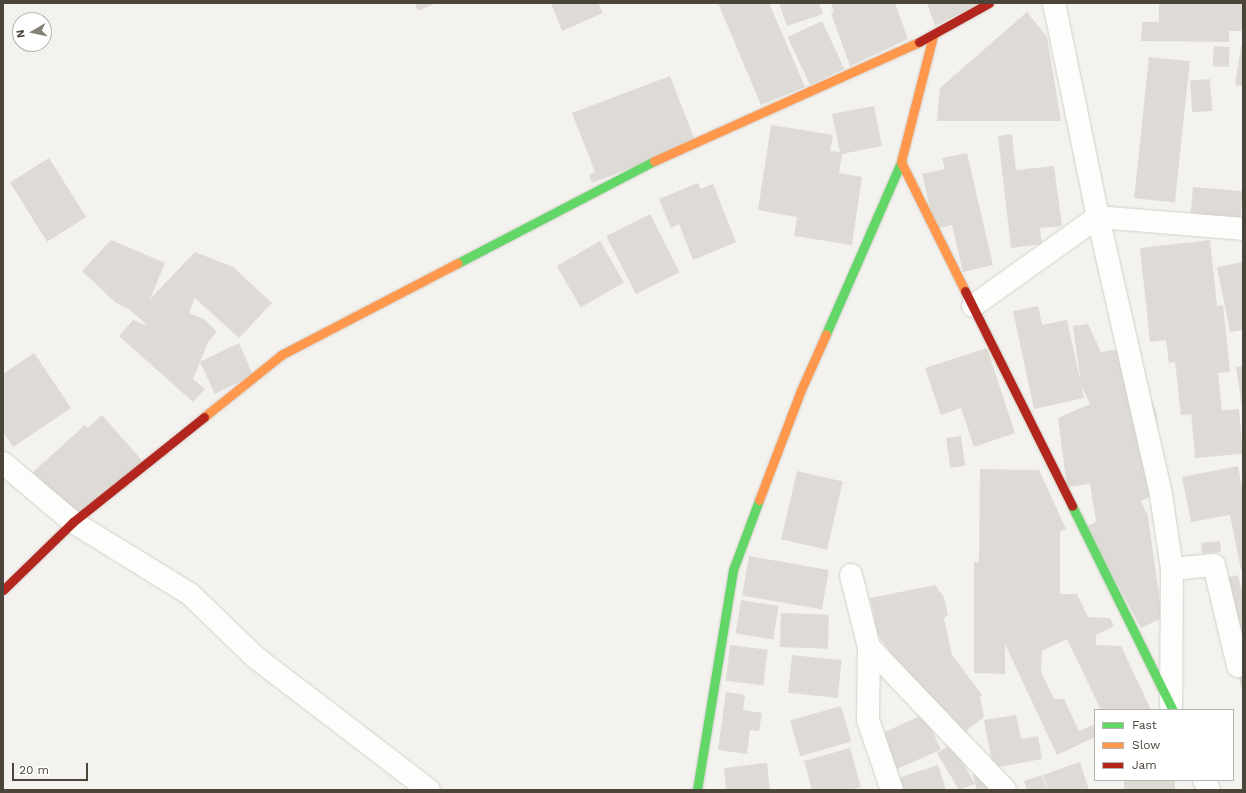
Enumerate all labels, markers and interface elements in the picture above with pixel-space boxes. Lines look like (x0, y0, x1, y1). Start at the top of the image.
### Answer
north arrow (12, 12, 52, 52)
text: N (14, 29, 28, 39)
legend (1094, 709, 1234, 781)
text: Fast (1132, 718, 1157, 732)
text: Slow (1132, 738, 1160, 752)
scale bar (14, 755, 90, 781)
text: Jam (1132, 758, 1157, 772)
text: 20 m (19, 763, 49, 777)

